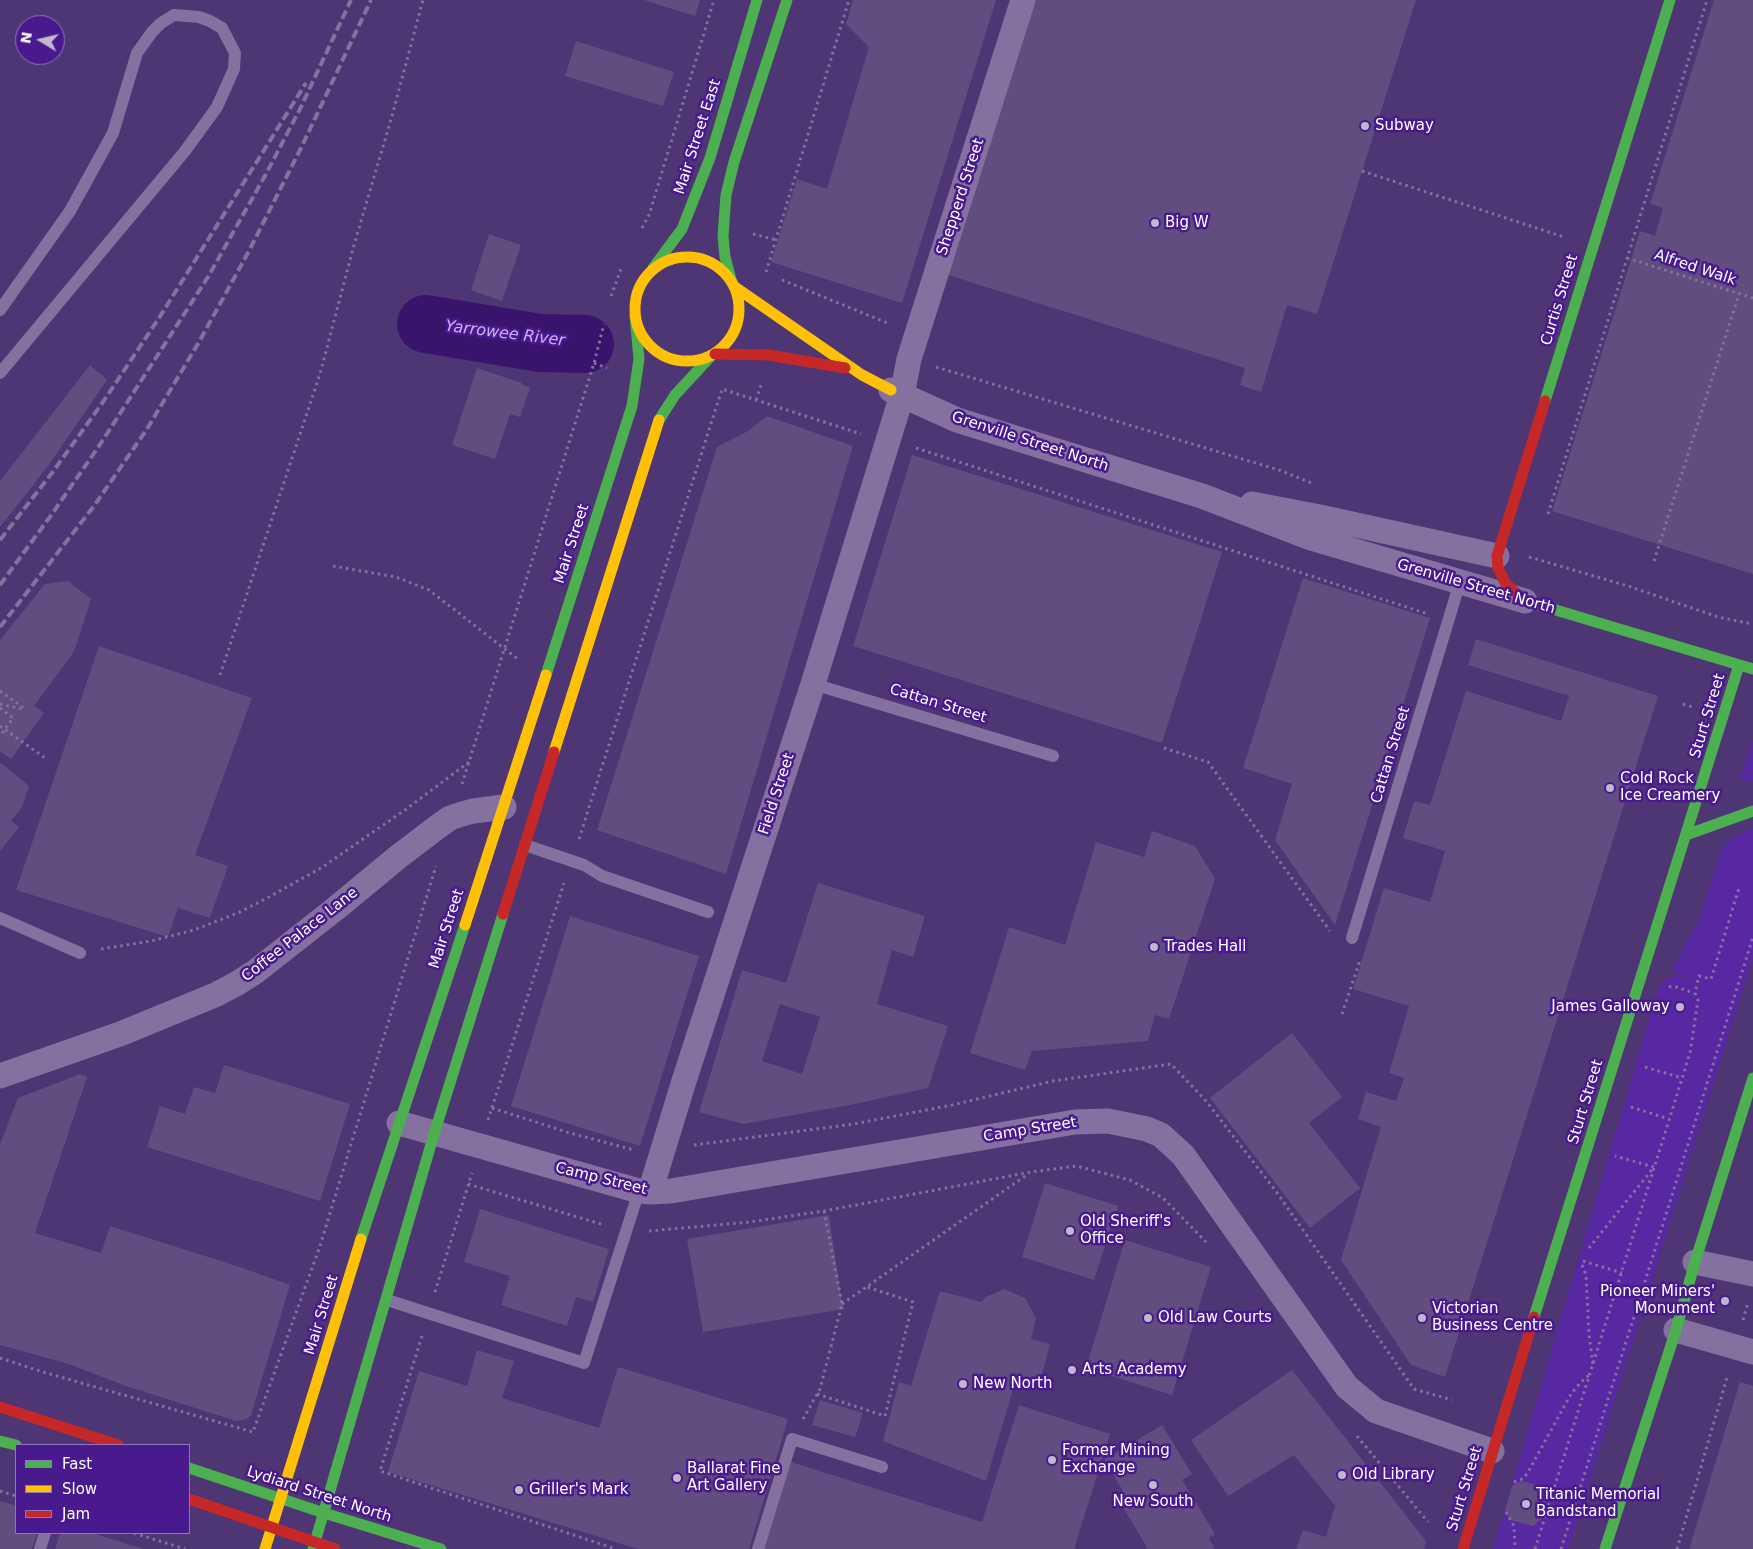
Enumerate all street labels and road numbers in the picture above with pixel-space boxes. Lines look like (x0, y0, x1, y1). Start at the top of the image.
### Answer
street label: Mair Street East (671, 77, 725, 197)
street label: Shepperd Street (934, 136, 988, 258)
street label: Alfred Walk (1652, 246, 1738, 290)
street label: Curtis Street (1538, 252, 1582, 348)
street label: Grenville Street North (949, 408, 1111, 476)
street label: Mair Street (551, 502, 593, 586)
street label: Grenville Street North (1395, 556, 1557, 618)
street label: Sturt Street (1687, 672, 1729, 760)
street label: Cattan Street (887, 681, 989, 727)
street label: Cattan Street (1368, 704, 1414, 806)
street label: Field Street (755, 751, 799, 837)
street label: Coffee Palace Lane (238, 884, 362, 986)
street label: Mair Street (426, 887, 468, 971)
street label: Sturt Street (1565, 1058, 1607, 1146)
street label: Camp Street (982, 1114, 1078, 1146)
street label: Camp Street (553, 1159, 649, 1199)
street label: Mair Street (301, 1273, 343, 1357)
street label: Sturt Street (1444, 1445, 1486, 1533)
street label: Lydiard Street North (244, 1463, 394, 1527)

